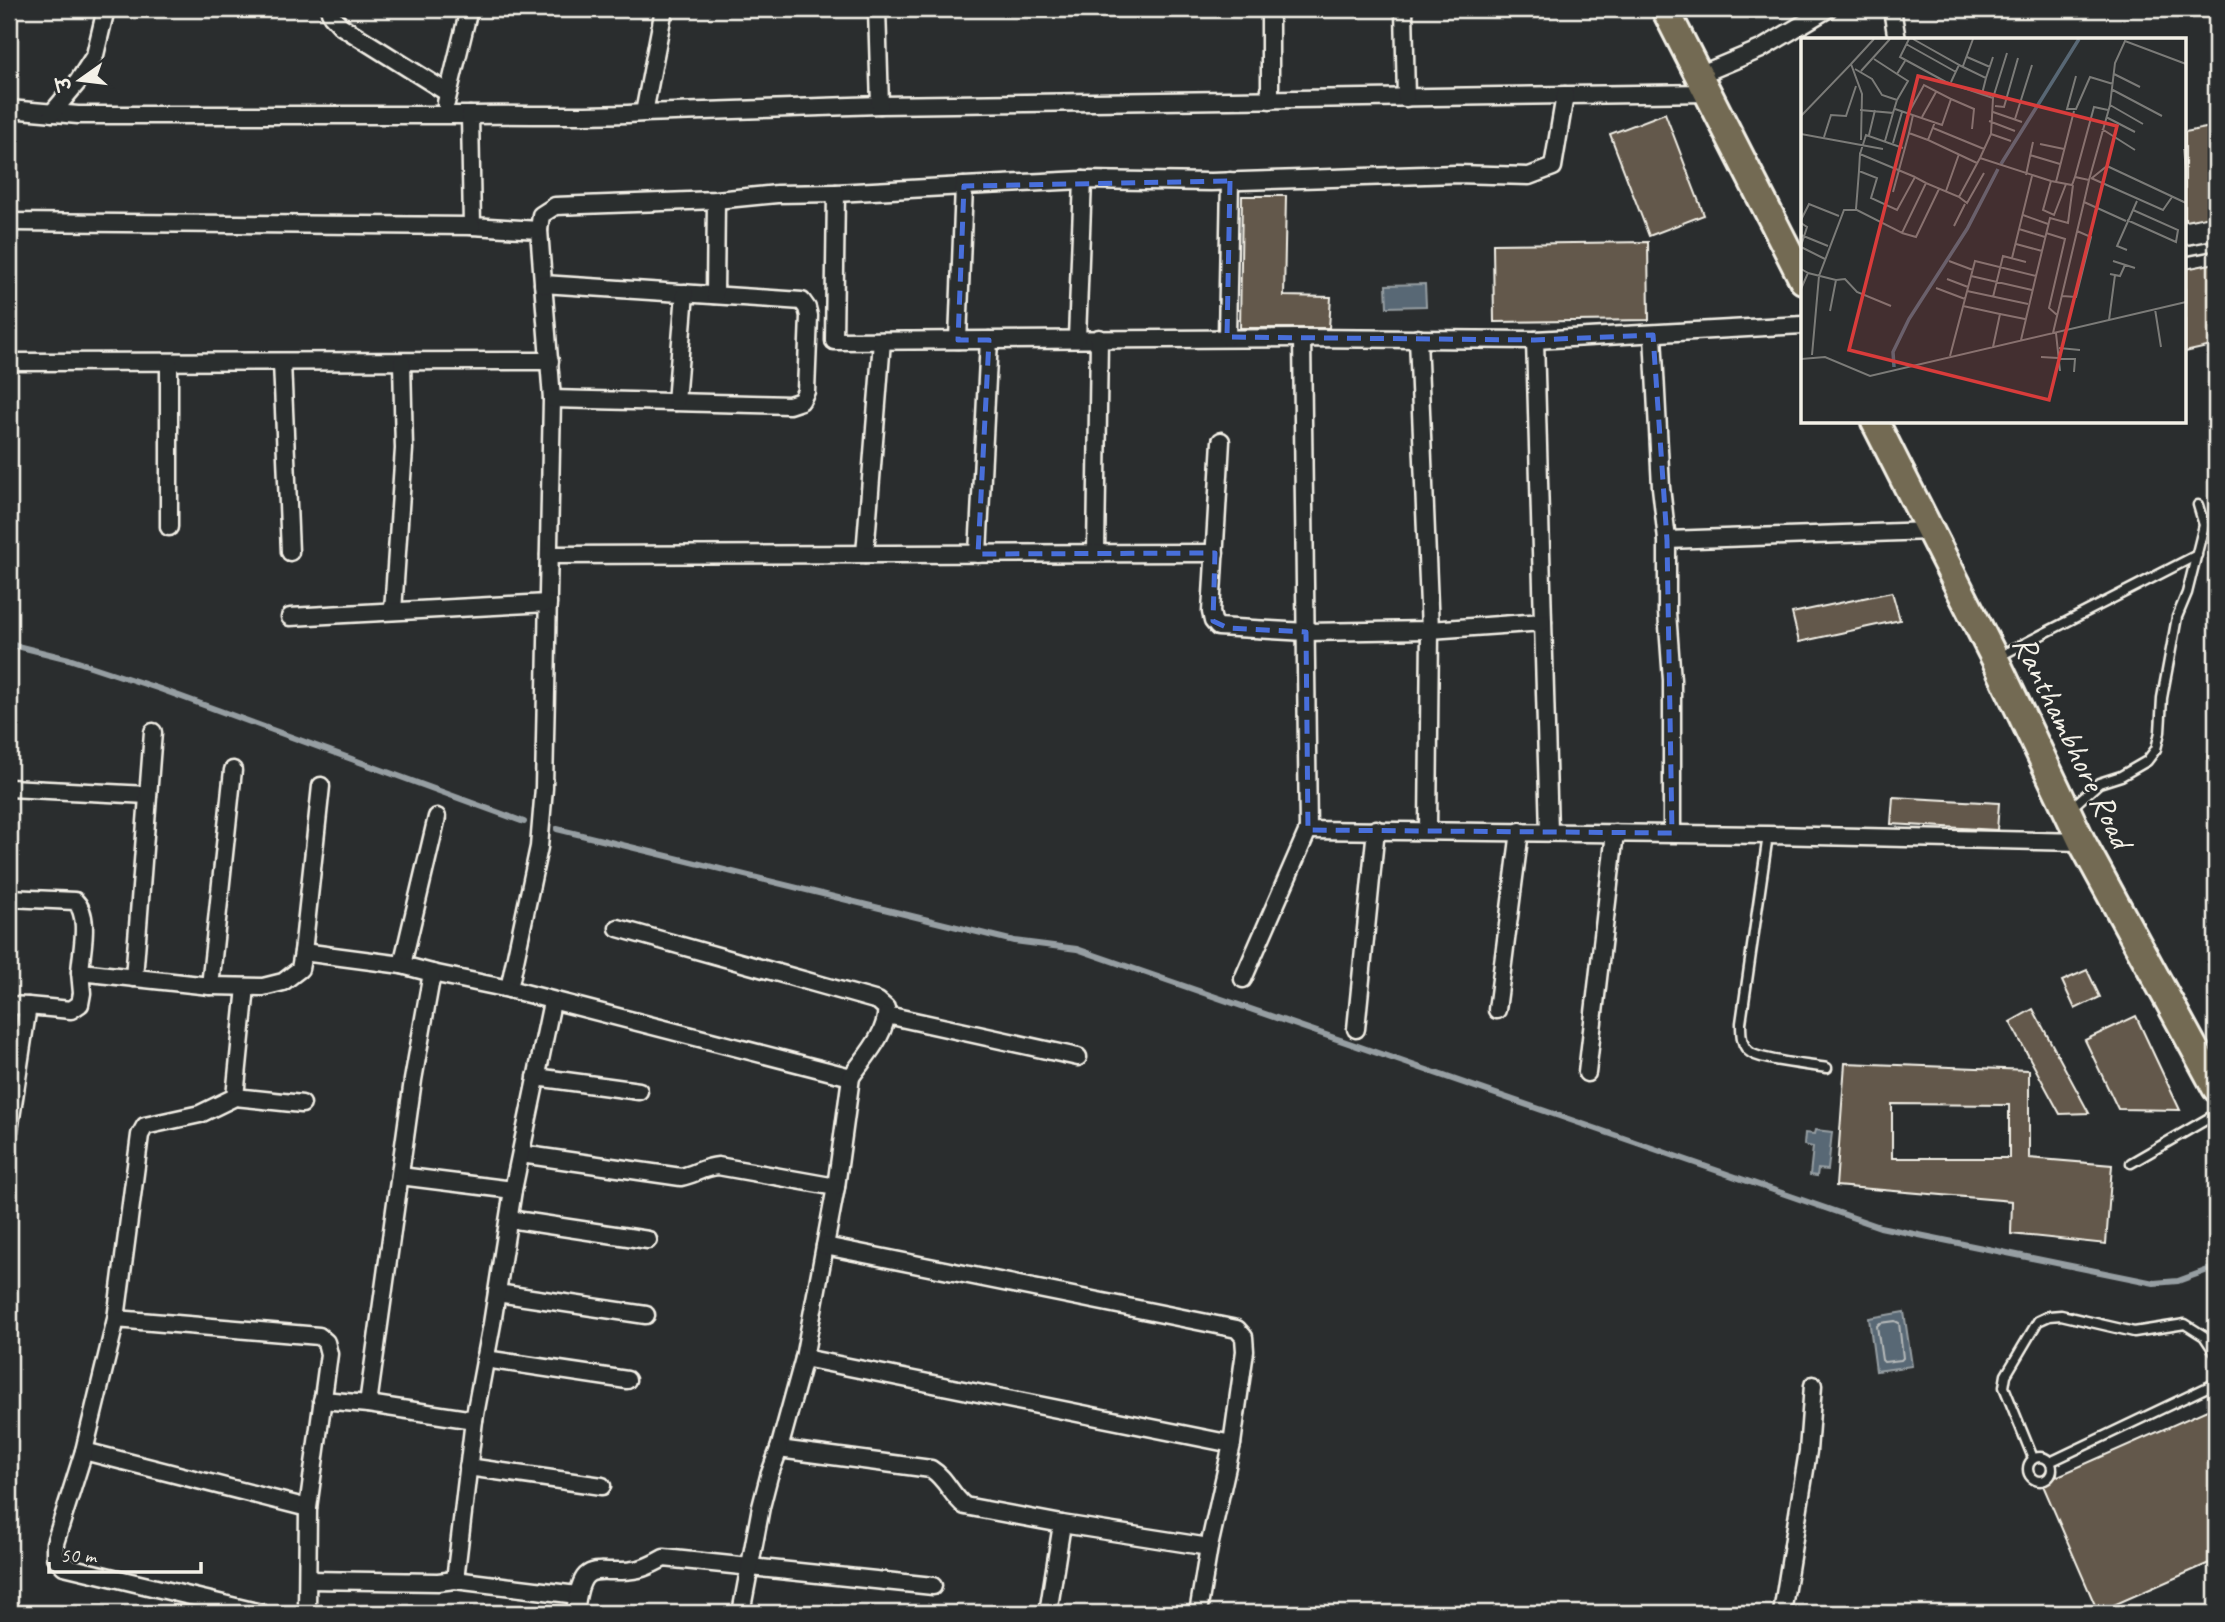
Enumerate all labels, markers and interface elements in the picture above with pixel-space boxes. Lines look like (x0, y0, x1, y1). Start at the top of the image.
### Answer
inset map (1801, 38, 2186, 424)
north arrow (46, 46, 116, 116)
text: उ (51, 73, 78, 95)
street label: Ranthambhore Road (2004, 628, 2145, 859)
scale bar (49, 1531, 201, 1575)
text: 50 m (60, 1542, 98, 1568)

